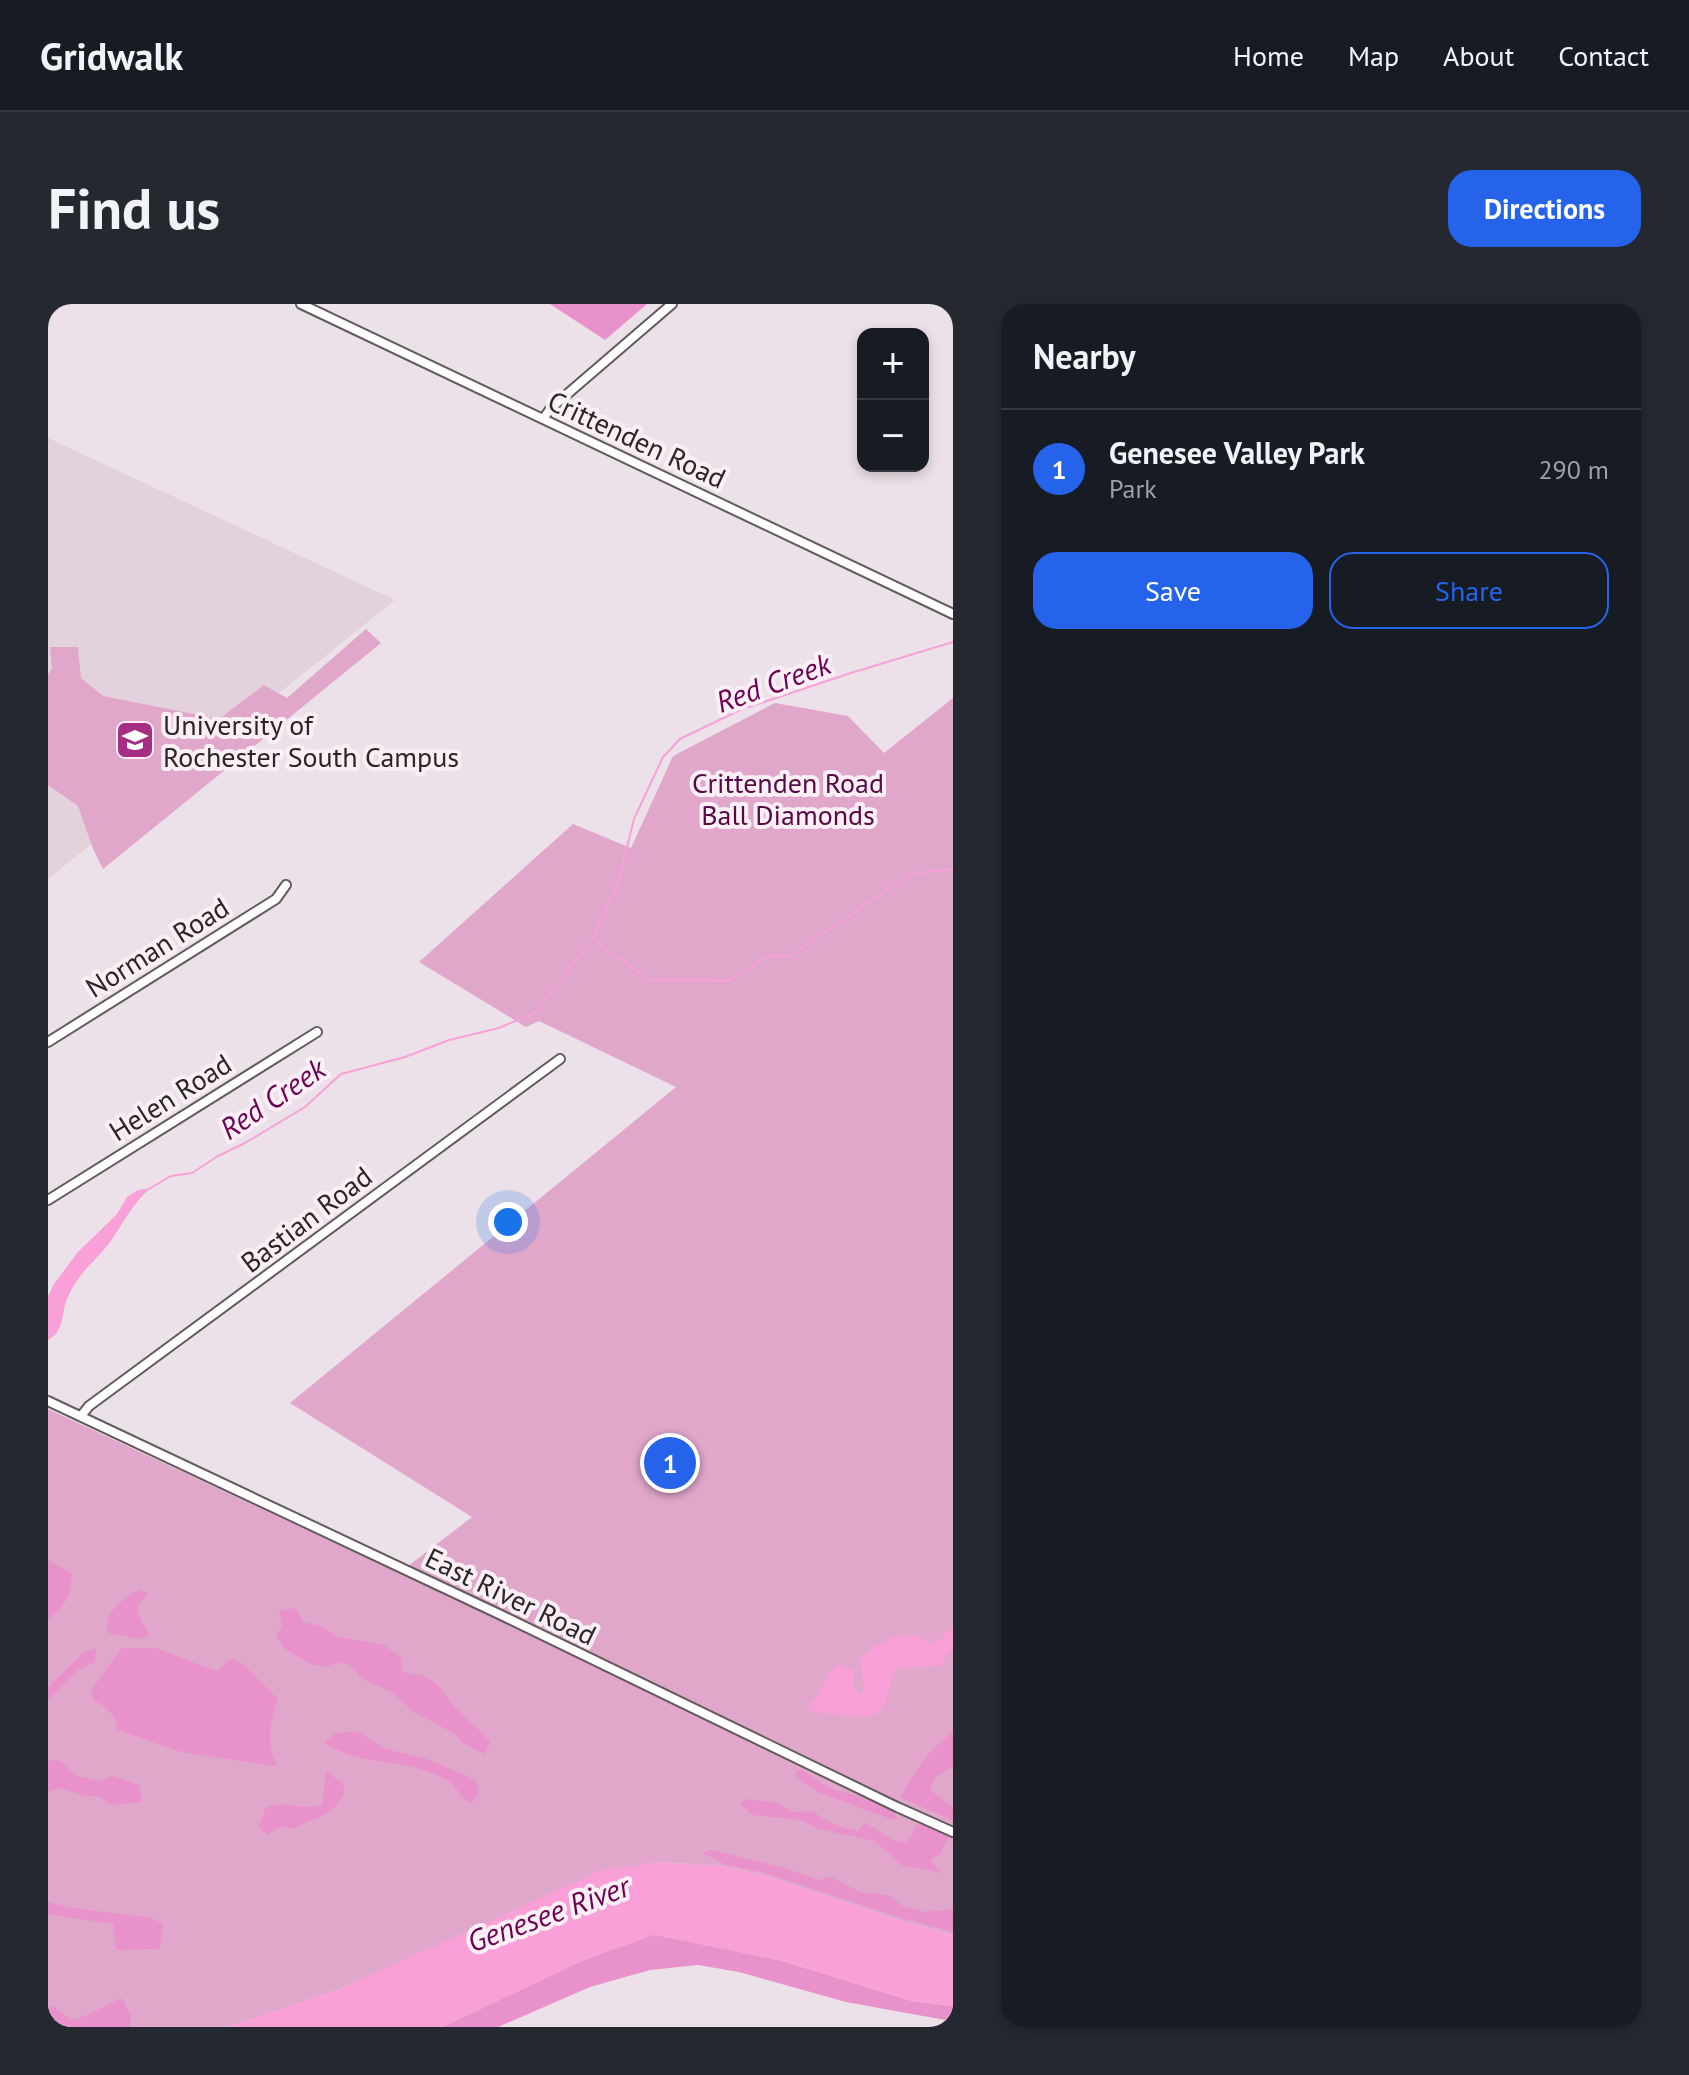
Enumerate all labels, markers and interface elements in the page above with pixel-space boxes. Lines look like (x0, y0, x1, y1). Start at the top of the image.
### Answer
text: Gridwalk (40, 31, 183, 80)
text: Home (1233, 37, 1304, 74)
text: Map (1348, 37, 1399, 74)
text: About (1443, 37, 1514, 74)
text: Contact (1558, 37, 1649, 74)
button: Directions (1448, 170, 1641, 247)
text: Find us (48, 172, 220, 244)
map controls (857, 328, 929, 472)
button: + (857, 328, 929, 400)
text: Nearby (1033, 334, 1135, 378)
street label: Crittenden Road (542, 382, 732, 496)
button: − (857, 400, 929, 472)
text: Genesee Valley Park (1109, 433, 1365, 472)
text: 1 (1052, 453, 1066, 486)
text: 290 m (1538, 453, 1609, 486)
text: Park (1109, 472, 1157, 505)
button: Save (1033, 552, 1313, 629)
button: Share (1329, 552, 1609, 629)
water label: Red Creek (710, 643, 837, 721)
place label: University of Rochester South Campus (163, 706, 459, 775)
school or university icon: University of Rochester South Campus (114, 719, 156, 761)
park label: Crittenden Road Ball Diamonds (692, 764, 884, 833)
street label: Norman Road (78, 888, 236, 1006)
street label: Helen Road (102, 1045, 238, 1149)
water label: Red Creek (212, 1048, 334, 1148)
street label: Bastian Road (233, 1158, 379, 1280)
your location (488, 1202, 528, 1242)
pin: 1 (644, 1433, 696, 1493)
street label: East River Road (420, 1539, 602, 1653)
water label: Genesee River (462, 1865, 636, 1960)

